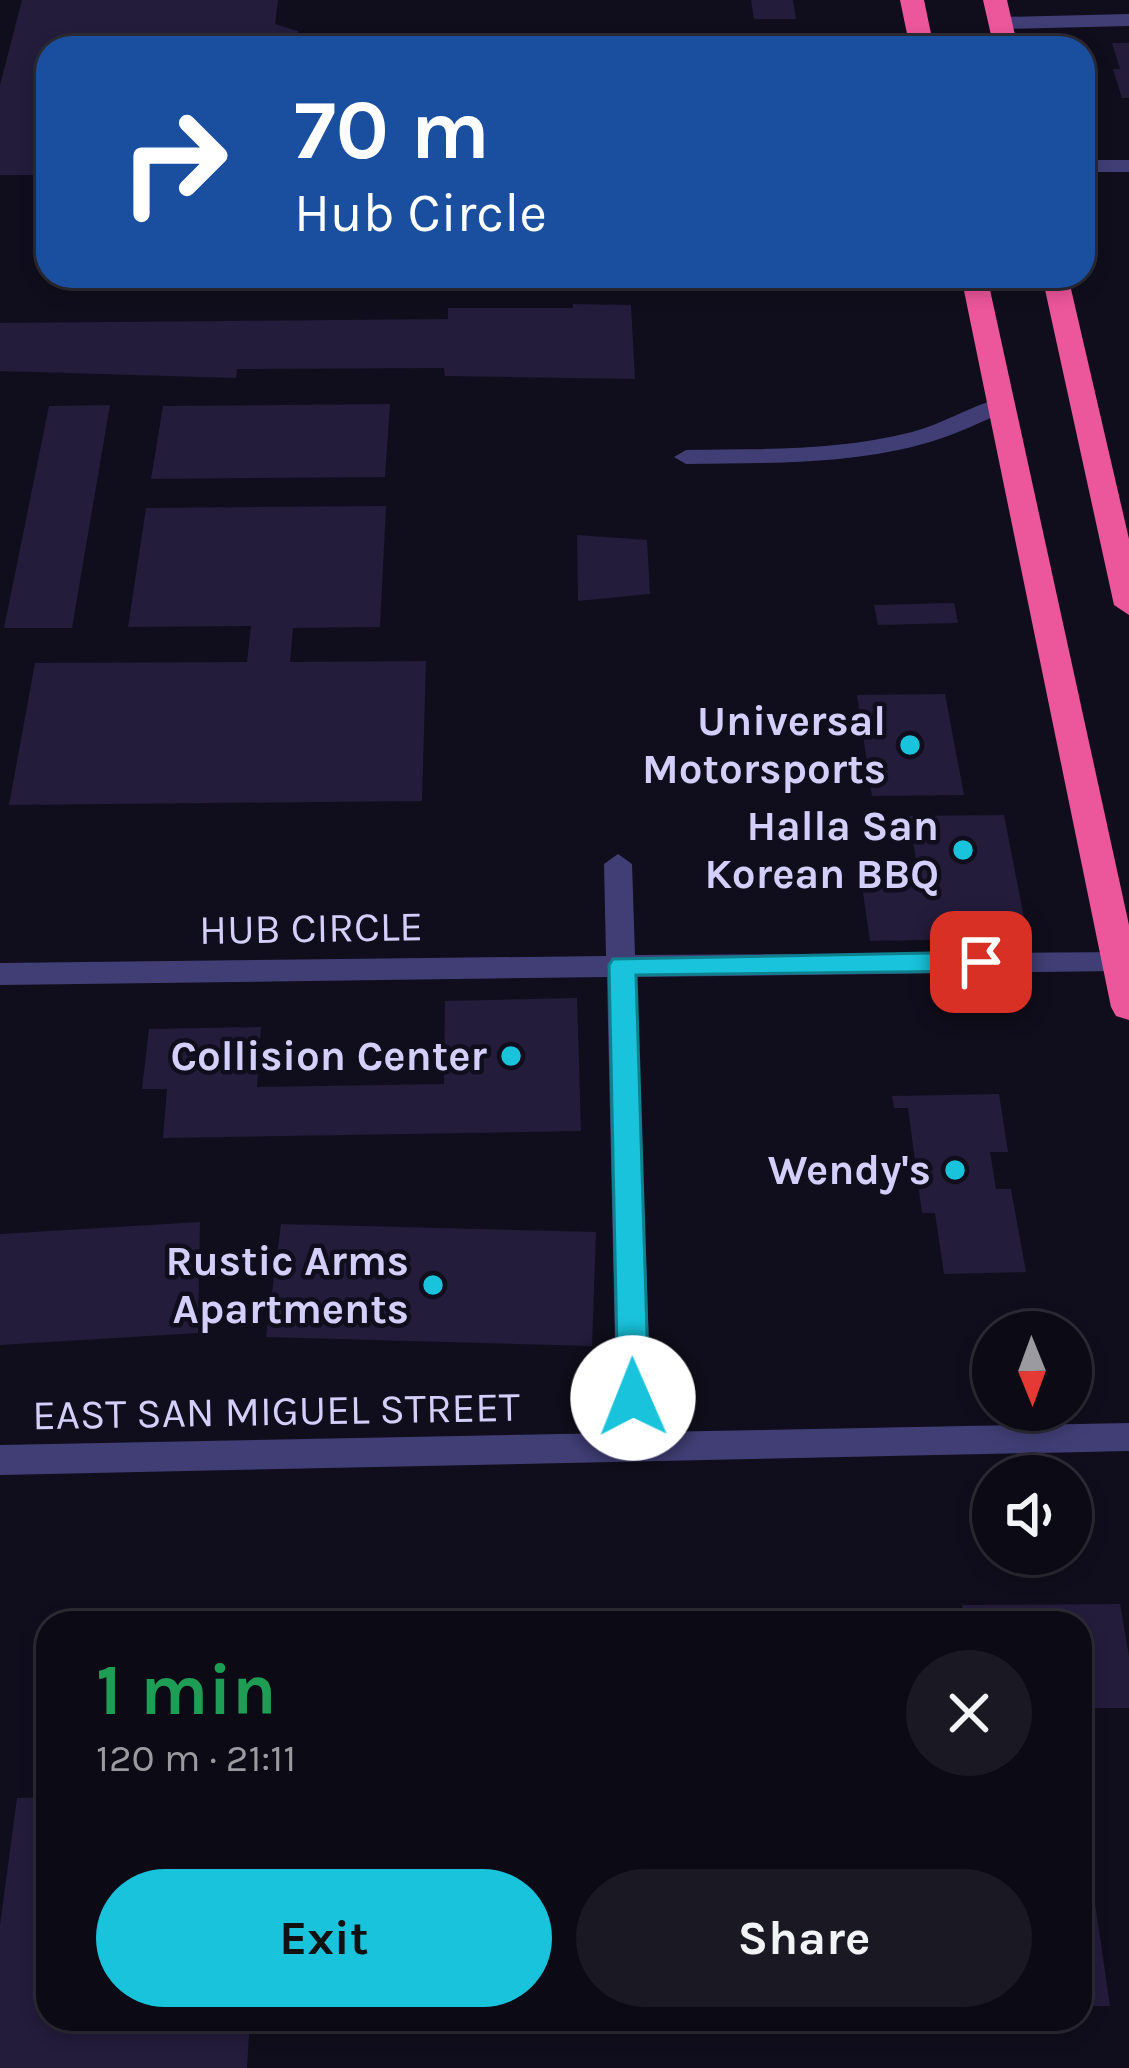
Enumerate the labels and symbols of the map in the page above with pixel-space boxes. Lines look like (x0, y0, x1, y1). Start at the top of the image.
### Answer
place label: Universal Motorsports (642, 696, 886, 794)
marker: Universal Motorsports (897, 732, 923, 758)
place label: Halla San Korean BBQ (704, 801, 939, 899)
marker: Halla San Korean BBQ (950, 837, 976, 863)
street label: HUB CIRCLE (199, 901, 423, 955)
pin (930, 911, 1032, 1013)
place label: Collision Center (170, 1031, 488, 1081)
marker: Collision Center (498, 1043, 524, 1069)
place label: Wendy's (768, 1145, 931, 1195)
marker: Wendy's (942, 1157, 968, 1183)
place label: Rustic Arms Apartments (166, 1236, 409, 1334)
marker: Rustic Arms Apartments (420, 1272, 446, 1298)
north arrow (972, 1311, 1092, 1431)
position arrow (570, 1335, 696, 1461)
street label: EAST SAN MIGUEL STREET (32, 1382, 520, 1440)

